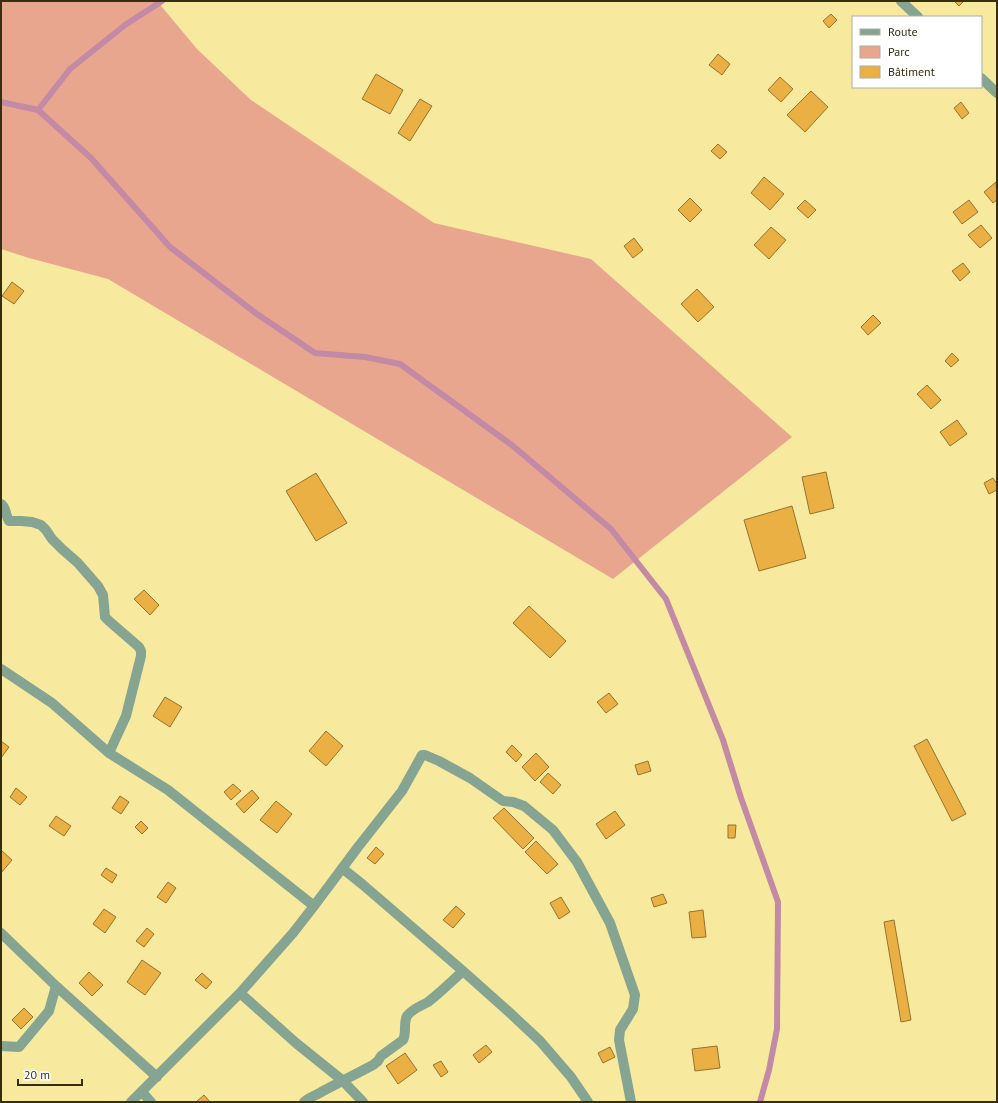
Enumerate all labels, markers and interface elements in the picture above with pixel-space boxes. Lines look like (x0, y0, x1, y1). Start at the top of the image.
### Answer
legend (852, 16, 982, 88)
text: Route (888, 24, 918, 39)
text: Parc (888, 44, 910, 59)
text: Bâtiment (888, 64, 935, 79)
scale bar (18, 1061, 82, 1087)
text: 20 m (24, 1067, 50, 1082)

